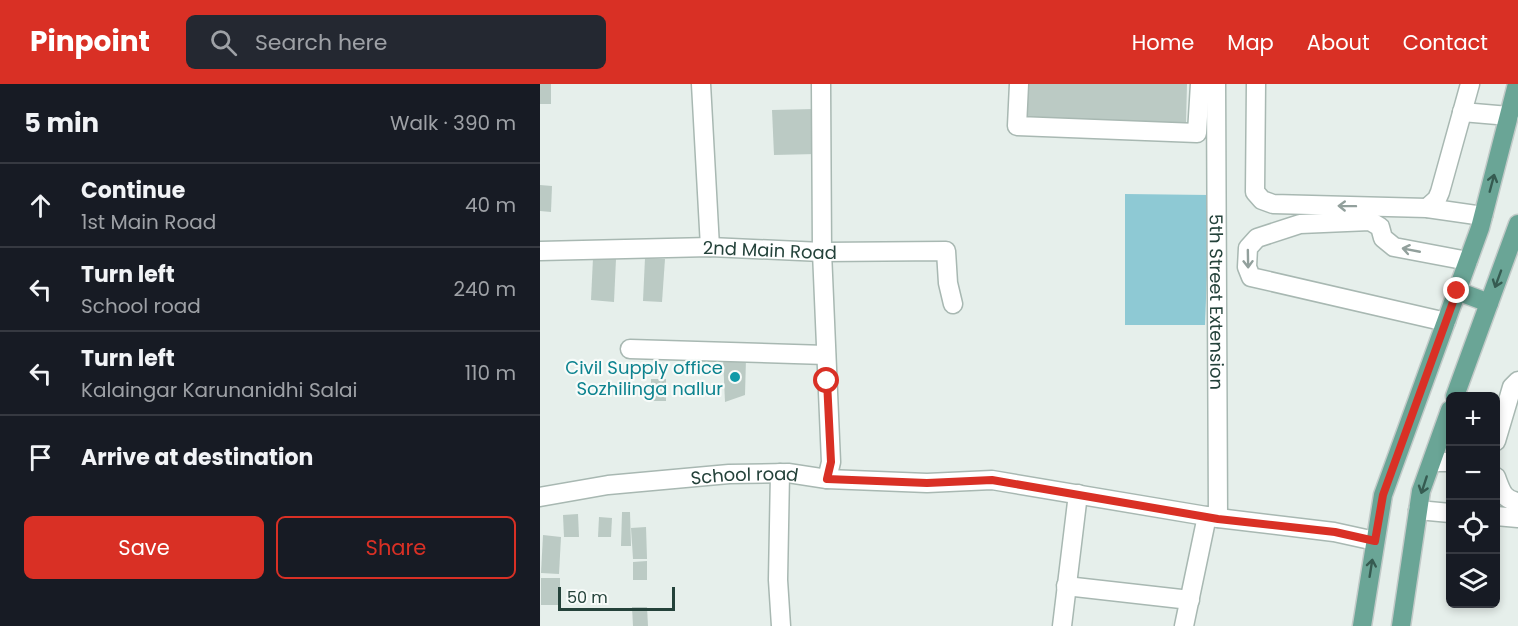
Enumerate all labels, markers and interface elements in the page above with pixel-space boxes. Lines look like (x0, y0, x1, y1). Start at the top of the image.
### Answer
search box (186, 15, 606, 69)
text: Pinpoint (30, 22, 150, 61)
icon: search (207, 26, 240, 59)
text: Search here (255, 27, 387, 58)
text: Home (1132, 28, 1194, 57)
text: Map (1227, 28, 1274, 57)
text: About (1307, 28, 1370, 57)
text: Contact (1403, 28, 1488, 57)
text: 5 min (24, 105, 99, 141)
text: Walk · 390 m (390, 109, 516, 137)
one-way arrow (1487, 174, 1498, 193)
text: Continue (81, 175, 185, 206)
icon: ahead (24, 189, 57, 222)
text: 40 m (465, 191, 516, 219)
one-way arrow (1338, 200, 1358, 212)
text: 1st Main Road (81, 208, 216, 236)
street label: 5th Street Extension (1204, 214, 1230, 390)
street label: 2nd Main Road (703, 234, 837, 265)
one-way arrow (1401, 244, 1421, 255)
one-way arrow (1242, 248, 1254, 268)
text: Turn left (81, 259, 175, 290)
one-way arrow (1492, 269, 1503, 287)
icon: left (24, 273, 57, 306)
text: 240 m (453, 275, 516, 303)
route end (1443, 277, 1469, 303)
text: School road (81, 292, 201, 320)
text: Turn left (81, 343, 175, 374)
place label: Civil Supply office Sozhilinga nallur (565, 355, 723, 401)
icon: left (24, 357, 57, 390)
text: 110 m (465, 359, 516, 387)
route start (813, 367, 839, 393)
marker: Civil Supply office Sozhilinga nallur (728, 370, 742, 384)
text: Kalaingar Karunanidhi Salai (81, 376, 358, 404)
map controls (1446, 392, 1500, 608)
button: + (1446, 392, 1500, 446)
icon: arrive (24, 441, 57, 474)
text: Arrive at destination (81, 442, 313, 473)
button: − (1446, 446, 1500, 500)
street label: School road (690, 460, 800, 490)
one-way arrow (1418, 475, 1429, 494)
button: locate (1446, 500, 1500, 554)
button: Save (24, 516, 264, 579)
button: Share (276, 516, 516, 579)
button: layers (1446, 554, 1500, 608)
one-way arrow (1365, 559, 1376, 579)
scale bar (558, 584, 675, 612)
text: 50 m (567, 586, 608, 609)

